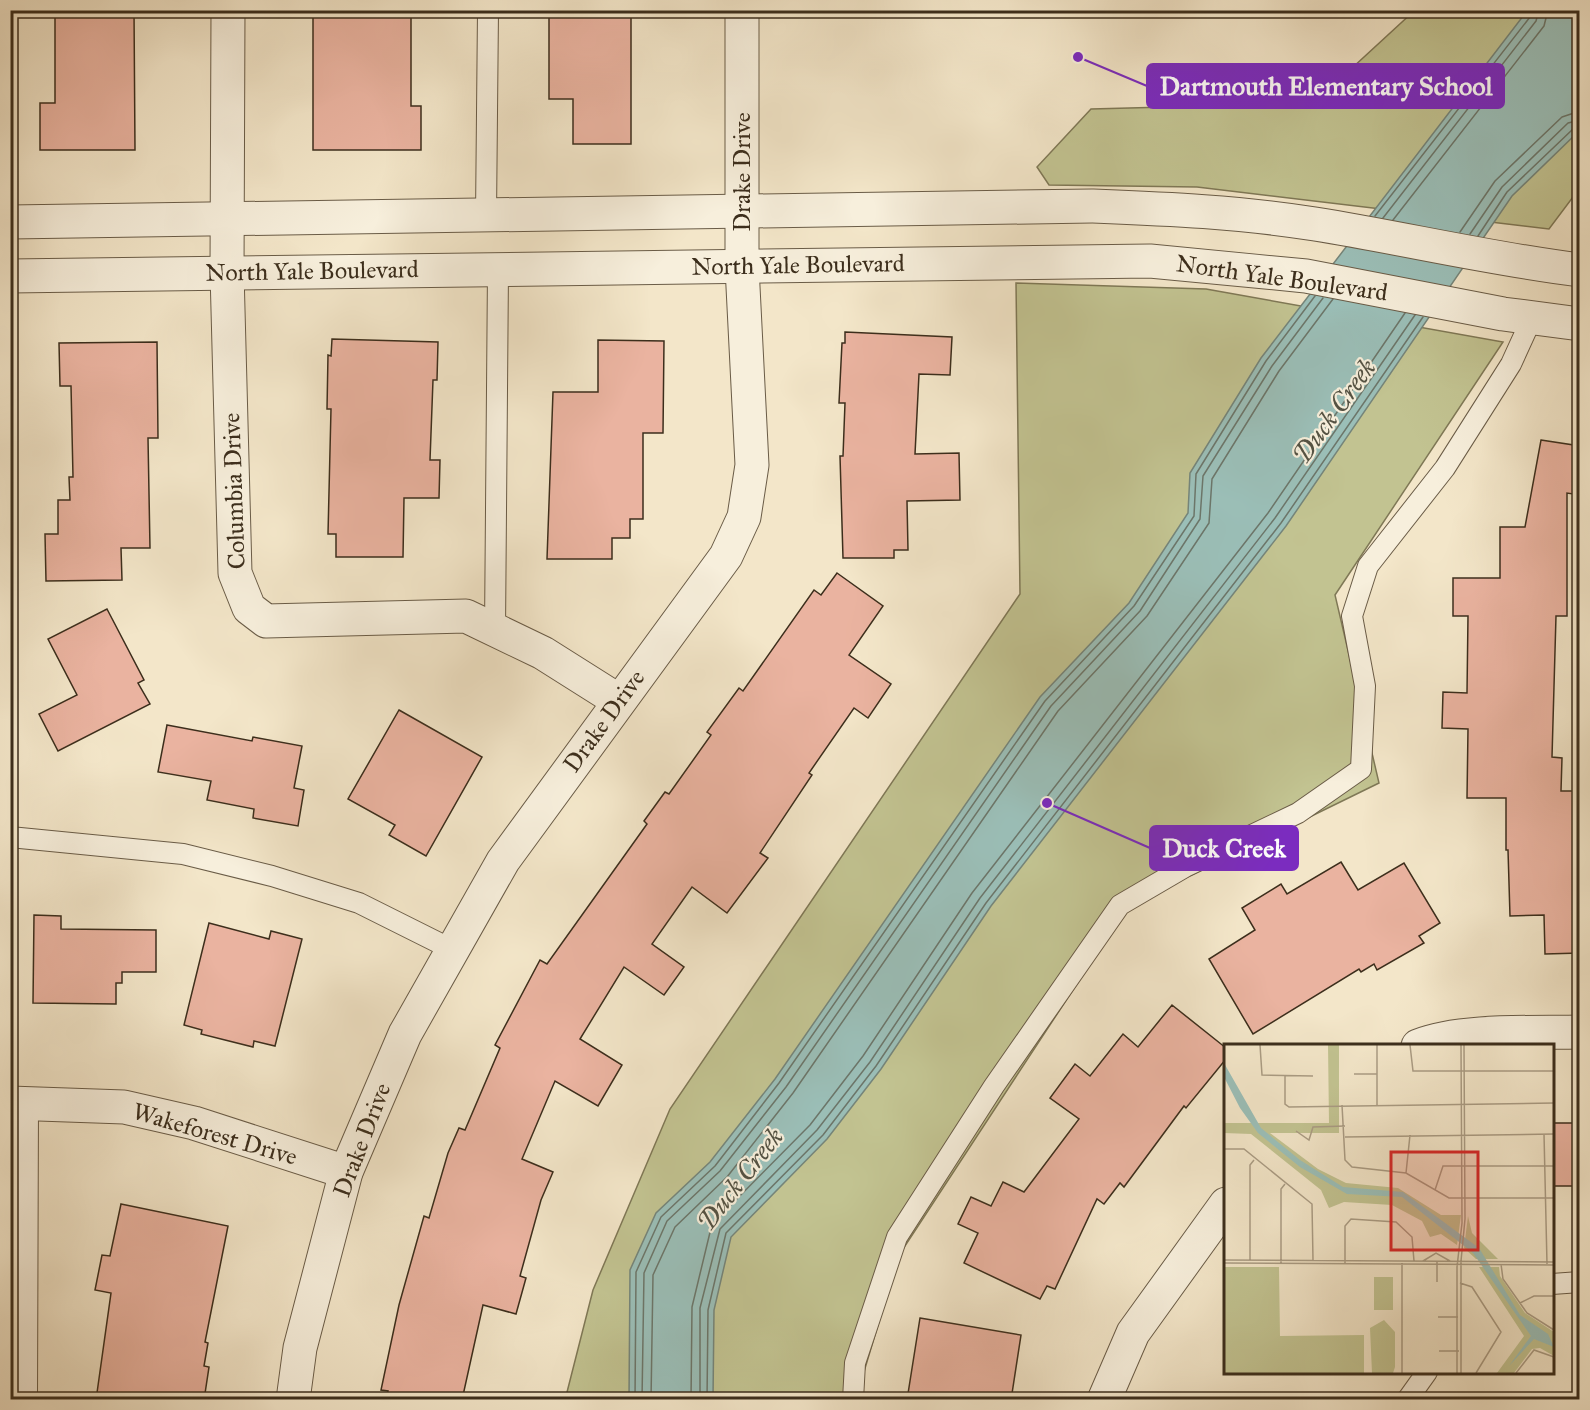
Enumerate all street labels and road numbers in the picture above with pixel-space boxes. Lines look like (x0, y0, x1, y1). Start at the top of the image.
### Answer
street label: Drake Drive (727, 112, 757, 232)
street label: North Yale Boulevard (691, 248, 905, 282)
street label: North Yale Boulevard (1174, 248, 1390, 308)
street label: North Yale Boulevard (205, 254, 419, 288)
street label: Columbia Drive (216, 412, 252, 570)
street label: Drake Drive (557, 664, 651, 778)
street label: Drake Drive (327, 1079, 397, 1201)
street label: Wakeforest Drive (129, 1096, 301, 1172)

